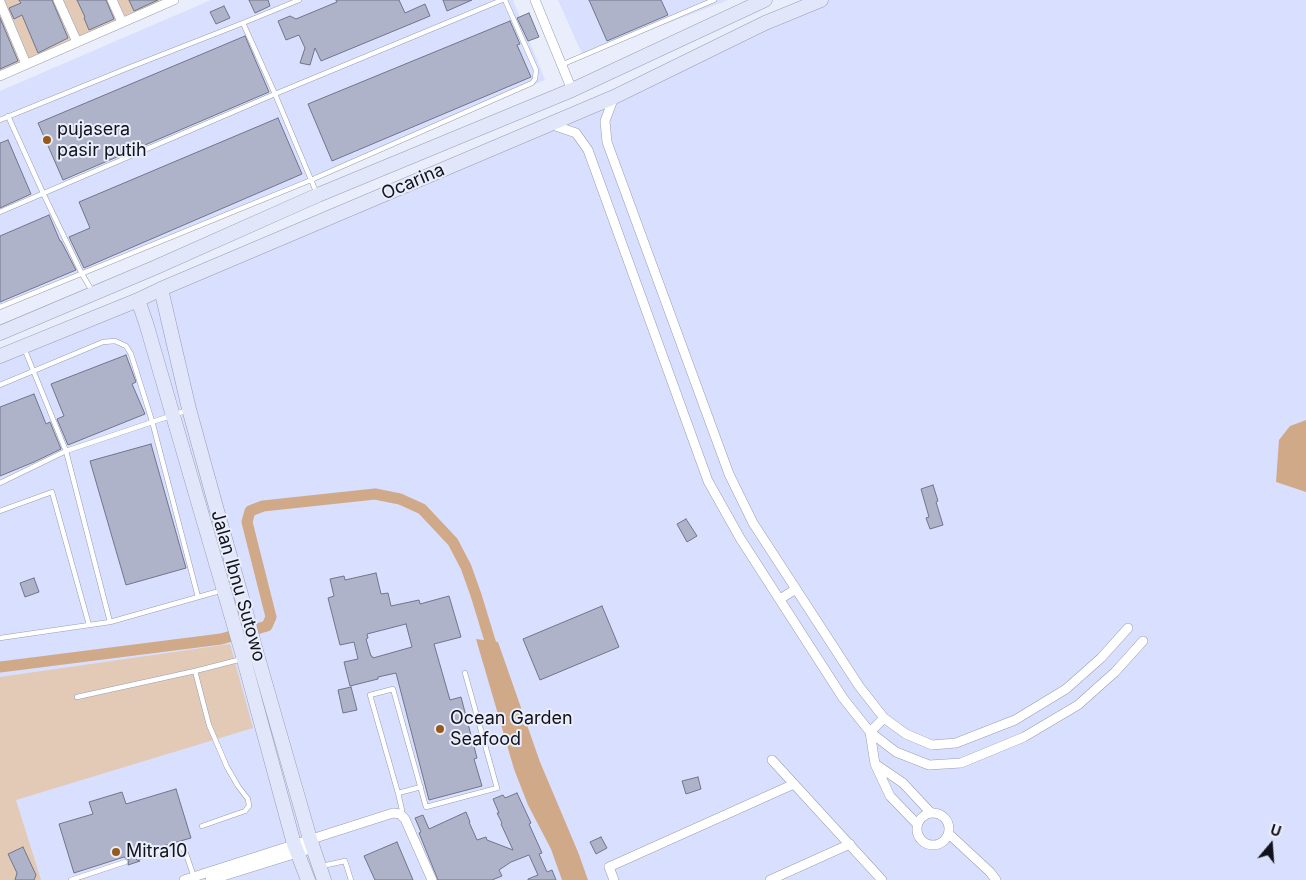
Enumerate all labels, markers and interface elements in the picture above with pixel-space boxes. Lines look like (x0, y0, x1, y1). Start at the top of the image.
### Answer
place label: pujasera pasir putih (57, 119, 147, 162)
marker: pujasera pasir putih (41, 134, 53, 146)
street label: Ocarina (378, 159, 448, 205)
street label: Jalan Ibnu Sutowo (206, 508, 270, 664)
place label: Ocean Garden Seafood (450, 708, 573, 751)
marker: Ocean Garden Seafood (434, 723, 446, 735)
north arrow (1246, 820, 1296, 870)
text: U (1268, 821, 1283, 840)
place label: Mitra10 (126, 841, 187, 863)
marker: Mitra10 (110, 846, 122, 858)

